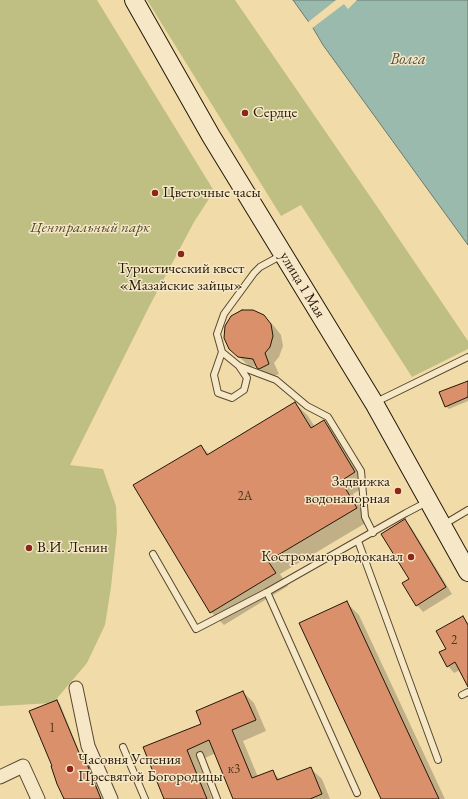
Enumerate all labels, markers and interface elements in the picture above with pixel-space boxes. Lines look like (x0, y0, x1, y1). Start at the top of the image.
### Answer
water label: Волга (390, 50, 426, 70)
place label: Сердце (253, 104, 297, 122)
marker: Сердце (240, 108, 250, 118)
place label: Цветочные часы (163, 184, 261, 202)
marker: Цветочные часы (150, 188, 160, 198)
park label: Центральный парк (30, 219, 150, 237)
marker: Туристический квест «Мазайские зайцы» (176, 249, 186, 259)
street label: улица 1 Мая (275, 249, 329, 321)
place label: Туристический квест «Мазайские зайцы» (118, 260, 244, 295)
place label: Задвижка водонапорная (305, 473, 390, 508)
marker: Задвижка водонапорная (393, 486, 403, 496)
house number: 2А (237, 488, 253, 504)
place label: В.И. Ленин (37, 539, 108, 557)
marker: В.И. Ленин (24, 543, 34, 553)
place label: Костромагорводоканал (261, 548, 403, 566)
marker: Костромагорводоканал (406, 552, 416, 562)
house number: 2 (451, 632, 457, 648)
house number: 1 (49, 720, 55, 736)
place label: Часовня Успения Пресвятой Богородицы (78, 751, 223, 786)
house number: к3 (228, 761, 240, 777)
marker: Часовня Успения Пресвятой Богородицы (65, 764, 75, 774)

